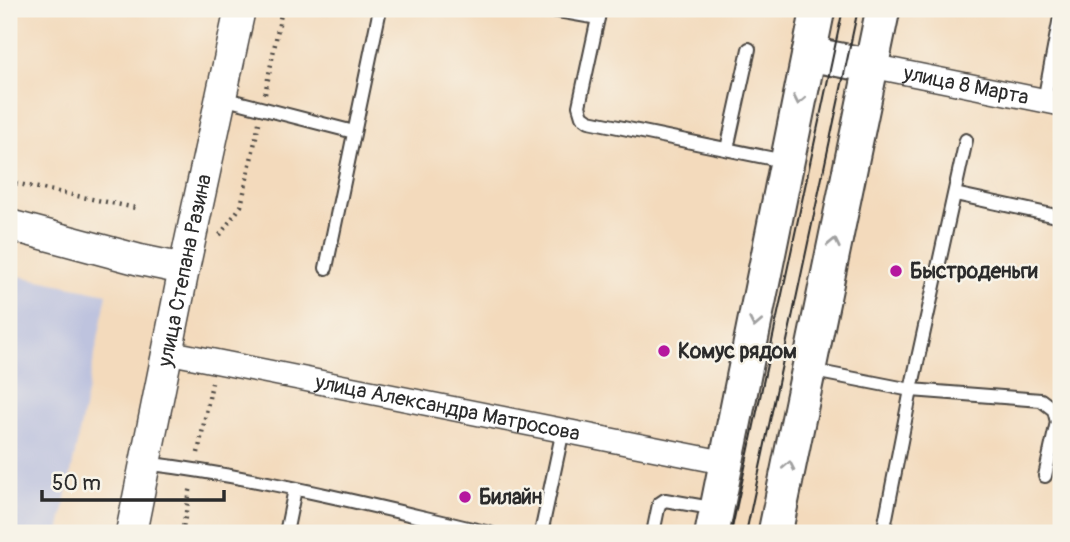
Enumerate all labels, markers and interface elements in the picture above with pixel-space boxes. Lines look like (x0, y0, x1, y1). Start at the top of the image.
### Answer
street label: улица 8 Марта (900, 59, 1031, 111)
one-way arrow (793, 94, 808, 106)
street label: улица Степана Разина (151, 172, 218, 370)
one-way arrow (826, 237, 841, 249)
place label: Быстроденьги (910, 258, 1038, 285)
marker: Быстроденьги (888, 263, 904, 279)
one-way arrow (748, 317, 763, 329)
place label: Комус рядом (678, 338, 797, 365)
marker: Комус рядом (656, 343, 672, 359)
street label: улица Александра Матросова (312, 368, 582, 447)
scale bar (42, 458, 224, 502)
one-way arrow (780, 460, 795, 472)
text: 50 m (52, 470, 101, 497)
place label: Билайн (479, 484, 542, 511)
marker: Билайн (457, 489, 473, 505)

